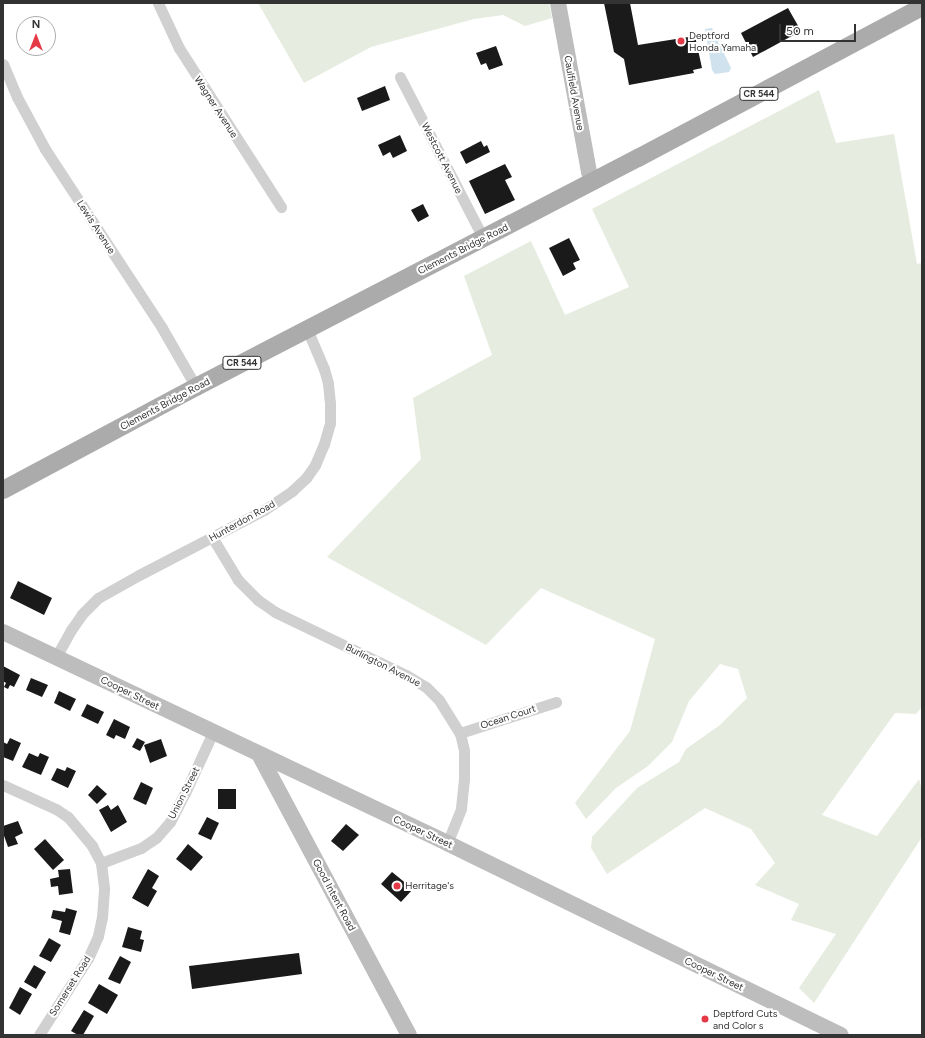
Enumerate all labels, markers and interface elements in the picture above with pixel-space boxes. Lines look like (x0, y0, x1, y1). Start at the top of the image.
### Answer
north arrow (16, 16, 56, 56)
scale bar (781, 16, 858, 42)
text: N (32, 18, 40, 31)
text: 50 m (786, 24, 814, 38)
place label: Deptford Honda Yamaha (689, 29, 756, 52)
marker: Deptford Honda Yamaha (676, 36, 686, 46)
street label: Caulfield Avenue (562, 55, 586, 131)
street label: Wagner Avenue (192, 74, 240, 140)
road number: CR 544 (739, 87, 779, 101)
street label: Westcott Avenue (419, 120, 465, 196)
street label: Lewis Avenue (74, 198, 118, 256)
street label: Clements Bridge Road (416, 221, 510, 277)
road number: CR 544 (222, 356, 262, 370)
street label: Clements Bridge Road (118, 375, 212, 433)
street label: Hunterdon Road (207, 498, 277, 544)
street label: Burlington Avenue (344, 641, 422, 689)
street label: Cooper Street (99, 674, 161, 712)
street label: Ocean Court (479, 702, 537, 732)
street label: Union Street (166, 765, 202, 821)
street label: Cooper Street (391, 813, 455, 851)
street label: Good Intent Road (310, 857, 358, 933)
place label: Herritage's (405, 880, 454, 892)
marker: Herritage's (392, 881, 402, 891)
street label: Somerset Road (47, 954, 93, 1018)
street label: Cooper Street (683, 955, 745, 993)
place label: Deptford Cuts and Color s (713, 1007, 777, 1030)
marker: Deptford Cuts and Color s (700, 1014, 710, 1024)

